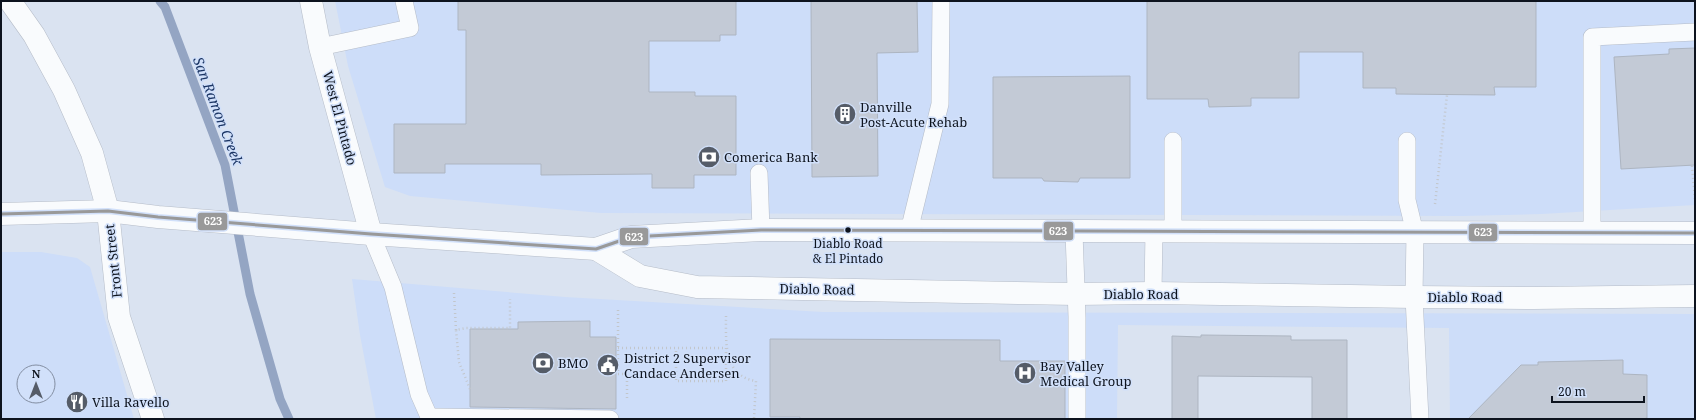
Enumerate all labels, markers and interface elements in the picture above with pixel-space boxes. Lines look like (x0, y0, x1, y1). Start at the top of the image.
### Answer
water label: San Ramon Creek (189, 54, 248, 169)
street label: West El Pintado (319, 69, 361, 167)
place label: Danville Post-Acute Rehab (860, 98, 967, 131)
building icon: Danville Post-Acute Rehab (832, 101, 858, 127)
bank icon: Comerica Bank (696, 144, 722, 170)
place label: Comerica Bank (724, 148, 818, 166)
line badge: 623 (197, 212, 228, 231)
text: 623 (204, 213, 222, 228)
line badge: 623 (1043, 221, 1074, 241)
street label: Front Street (100, 223, 126, 299)
text: 623 (1049, 223, 1067, 238)
line badge: 623 (1468, 223, 1498, 242)
text: 623 (1474, 224, 1492, 239)
marker: Diablo Road & El Pintado (843, 225, 853, 235)
line badge: 623 (619, 227, 649, 246)
text: 623 (625, 229, 643, 244)
place label: Diablo Road & El Pintado (813, 235, 883, 267)
street label: Diablo Road (779, 279, 855, 299)
street label: Diablo Road (1103, 285, 1179, 303)
street label: Diablo Road (1427, 288, 1503, 306)
place label: District 2 Supervisor Candace Andersen (624, 349, 751, 382)
bank icon: BMO (530, 350, 556, 376)
public building icon: District 2 Supervisor Candace Andersen (595, 352, 621, 378)
place label: BMO (558, 354, 588, 372)
place label: Bay Valley Medical Group (1040, 357, 1132, 390)
hospital icon: Bay Valley Medical Group (1012, 360, 1038, 386)
north arrow (16, 364, 56, 404)
text: N (32, 366, 41, 381)
scale bar (1552, 378, 1644, 404)
text: 20 m (1558, 383, 1586, 400)
restaurant icon: Villa Ravello (64, 389, 90, 415)
place label: Villa Ravello (92, 393, 170, 411)

